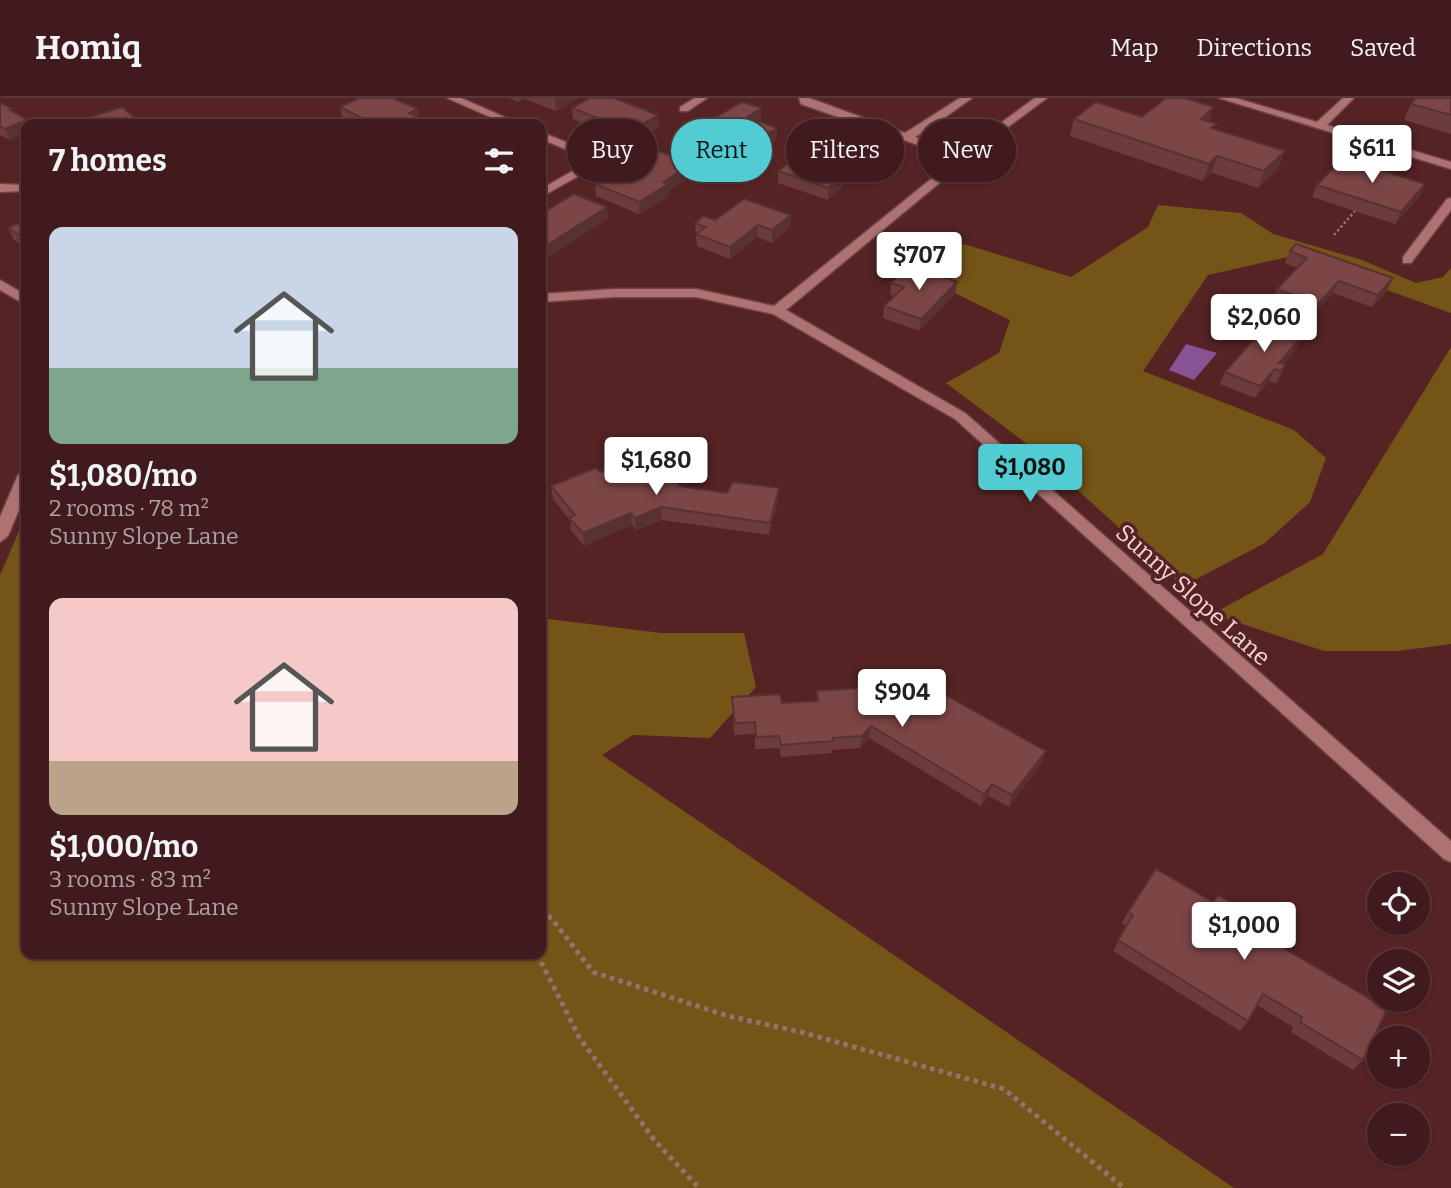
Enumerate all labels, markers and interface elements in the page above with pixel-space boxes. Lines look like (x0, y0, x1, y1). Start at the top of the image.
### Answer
text: Homiq (35, 28, 141, 68)
text: Map (1110, 34, 1159, 62)
text: Directions (1197, 34, 1312, 62)
text: Saved (1350, 34, 1416, 62)
chip: Buy (567, 119, 657, 182)
chip: Rent (671, 119, 772, 182)
chip: Filters (786, 119, 904, 182)
chip: New (918, 119, 1016, 182)
pin: $611 (1331, 126, 1413, 185)
text: $611 (1348, 134, 1396, 162)
icon: filters (480, 142, 518, 180)
text: 7 homes (49, 143, 167, 179)
pin: $707 (878, 232, 960, 292)
text: $707 (893, 241, 945, 269)
icon: home (221, 273, 347, 399)
pin: $2,060 (1207, 294, 1321, 354)
text: $2,060 (1227, 303, 1301, 331)
pin: $1,680 (599, 438, 713, 497)
pin: $1,080 (973, 444, 1087, 504)
text: $1,680 (620, 446, 692, 474)
text: $1,080 (994, 453, 1066, 481)
text: $1,080/mo (49, 458, 197, 494)
text: 2 rooms · 78 m² (49, 494, 209, 522)
street label: Sunny Slope Lane (1110, 518, 1276, 672)
text: Sunny Slope Lane (49, 522, 239, 550)
icon: home (221, 644, 347, 770)
pin: $904 (861, 670, 943, 729)
text: $904 (874, 678, 930, 706)
text: $1,000/mo (49, 829, 198, 865)
text: 3 rooms · 83 m² (49, 865, 211, 893)
map controls (1367, 872, 1430, 1166)
button: locate (1367, 872, 1430, 935)
text: Sunny Slope Lane (49, 893, 239, 921)
pin: $1,000 (1187, 902, 1301, 962)
text: $1,000 (1208, 911, 1280, 939)
button: layers (1367, 949, 1430, 1012)
button: + (1367, 1026, 1430, 1089)
button: − (1367, 1103, 1430, 1166)

